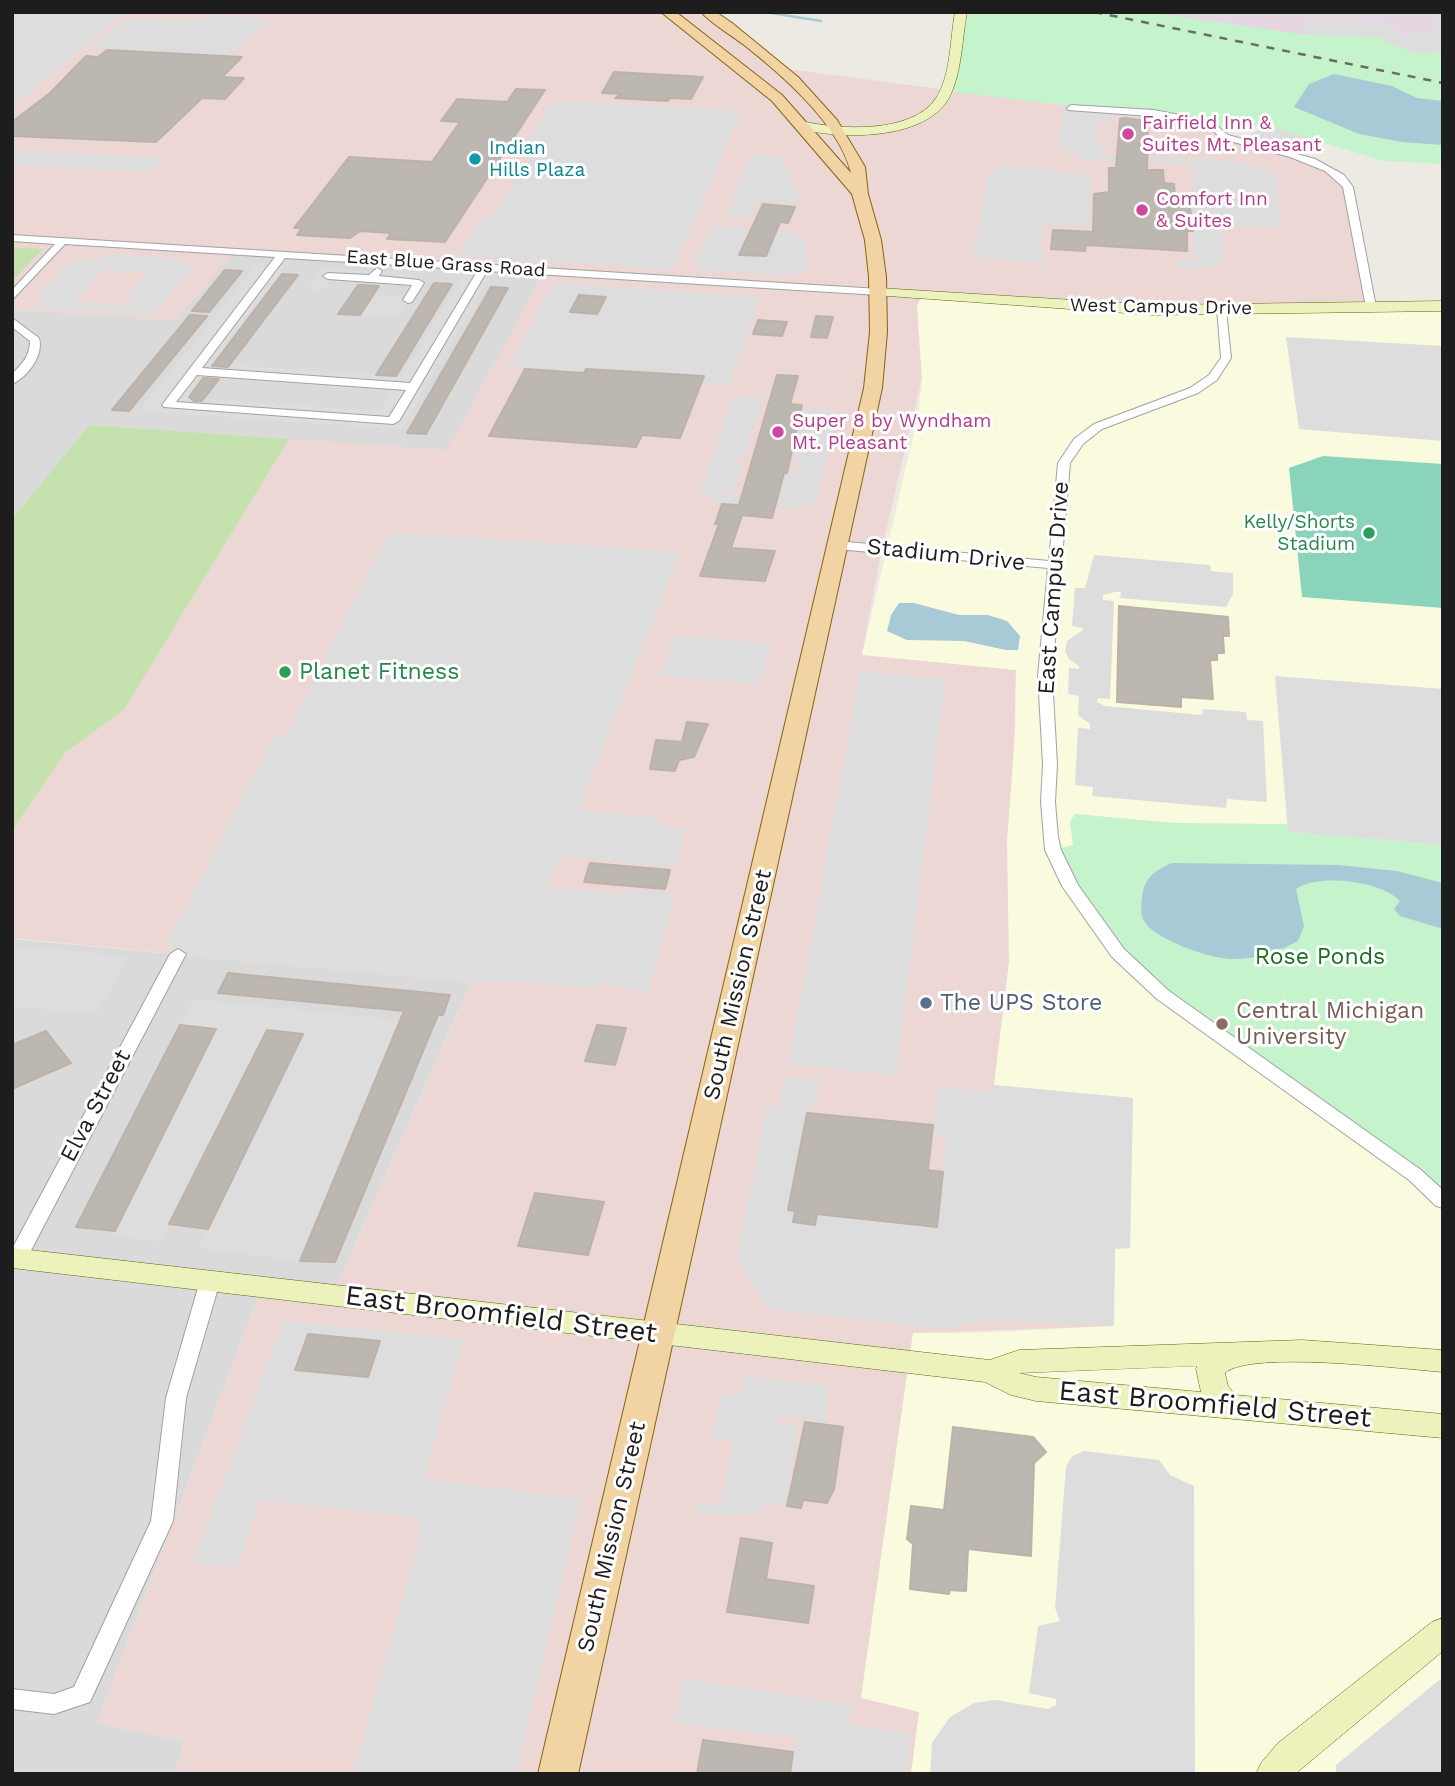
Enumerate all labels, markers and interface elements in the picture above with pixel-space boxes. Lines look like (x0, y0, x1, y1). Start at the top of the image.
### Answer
place label: Fairfield Inn & Suites Mt. Pleasant (1142, 112, 1321, 156)
marker: Fairfield Inn & Suites Mt. Pleasant (1120, 126, 1136, 142)
place label: Indian Hills Plaza (489, 137, 585, 181)
marker: Indian Hills Plaza (467, 151, 483, 167)
place label: Comfort Inn & Suites (1156, 188, 1268, 232)
marker: Comfort Inn & Suites (1134, 202, 1150, 218)
street label: East Blue Grass Road (346, 246, 546, 282)
street label: West Campus Drive (1070, 294, 1252, 320)
place label: Super 8 by Wyndham Mt. Pleasant (792, 410, 991, 454)
marker: Super 8 by Wyndham Mt. Pleasant (770, 424, 786, 440)
street label: East Campus Drive (1033, 480, 1075, 696)
place label: Kelly/Shorts Stadium (1244, 511, 1355, 555)
marker: Kelly/Shorts Stadium (1361, 525, 1377, 541)
street label: Stadium Drive (865, 533, 1027, 577)
place label: Planet Fitness (299, 658, 459, 686)
marker: Planet Fitness (277, 664, 293, 680)
street label: South Mission Street (698, 867, 778, 1103)
park label: Rose Ponds (1255, 943, 1385, 971)
place label: The UPS Store (940, 989, 1102, 1017)
marker: The UPS Store (918, 995, 934, 1011)
place label: Central Michigan University (1236, 997, 1424, 1051)
marker: Central Michigan University (1214, 1016, 1230, 1032)
street label: Elva Street (55, 1045, 137, 1167)
street label: East Broomfield Street (343, 1279, 659, 1351)
street label: East Broomfield Street (1057, 1375, 1373, 1435)
street label: South Mission Street (572, 1419, 652, 1655)

